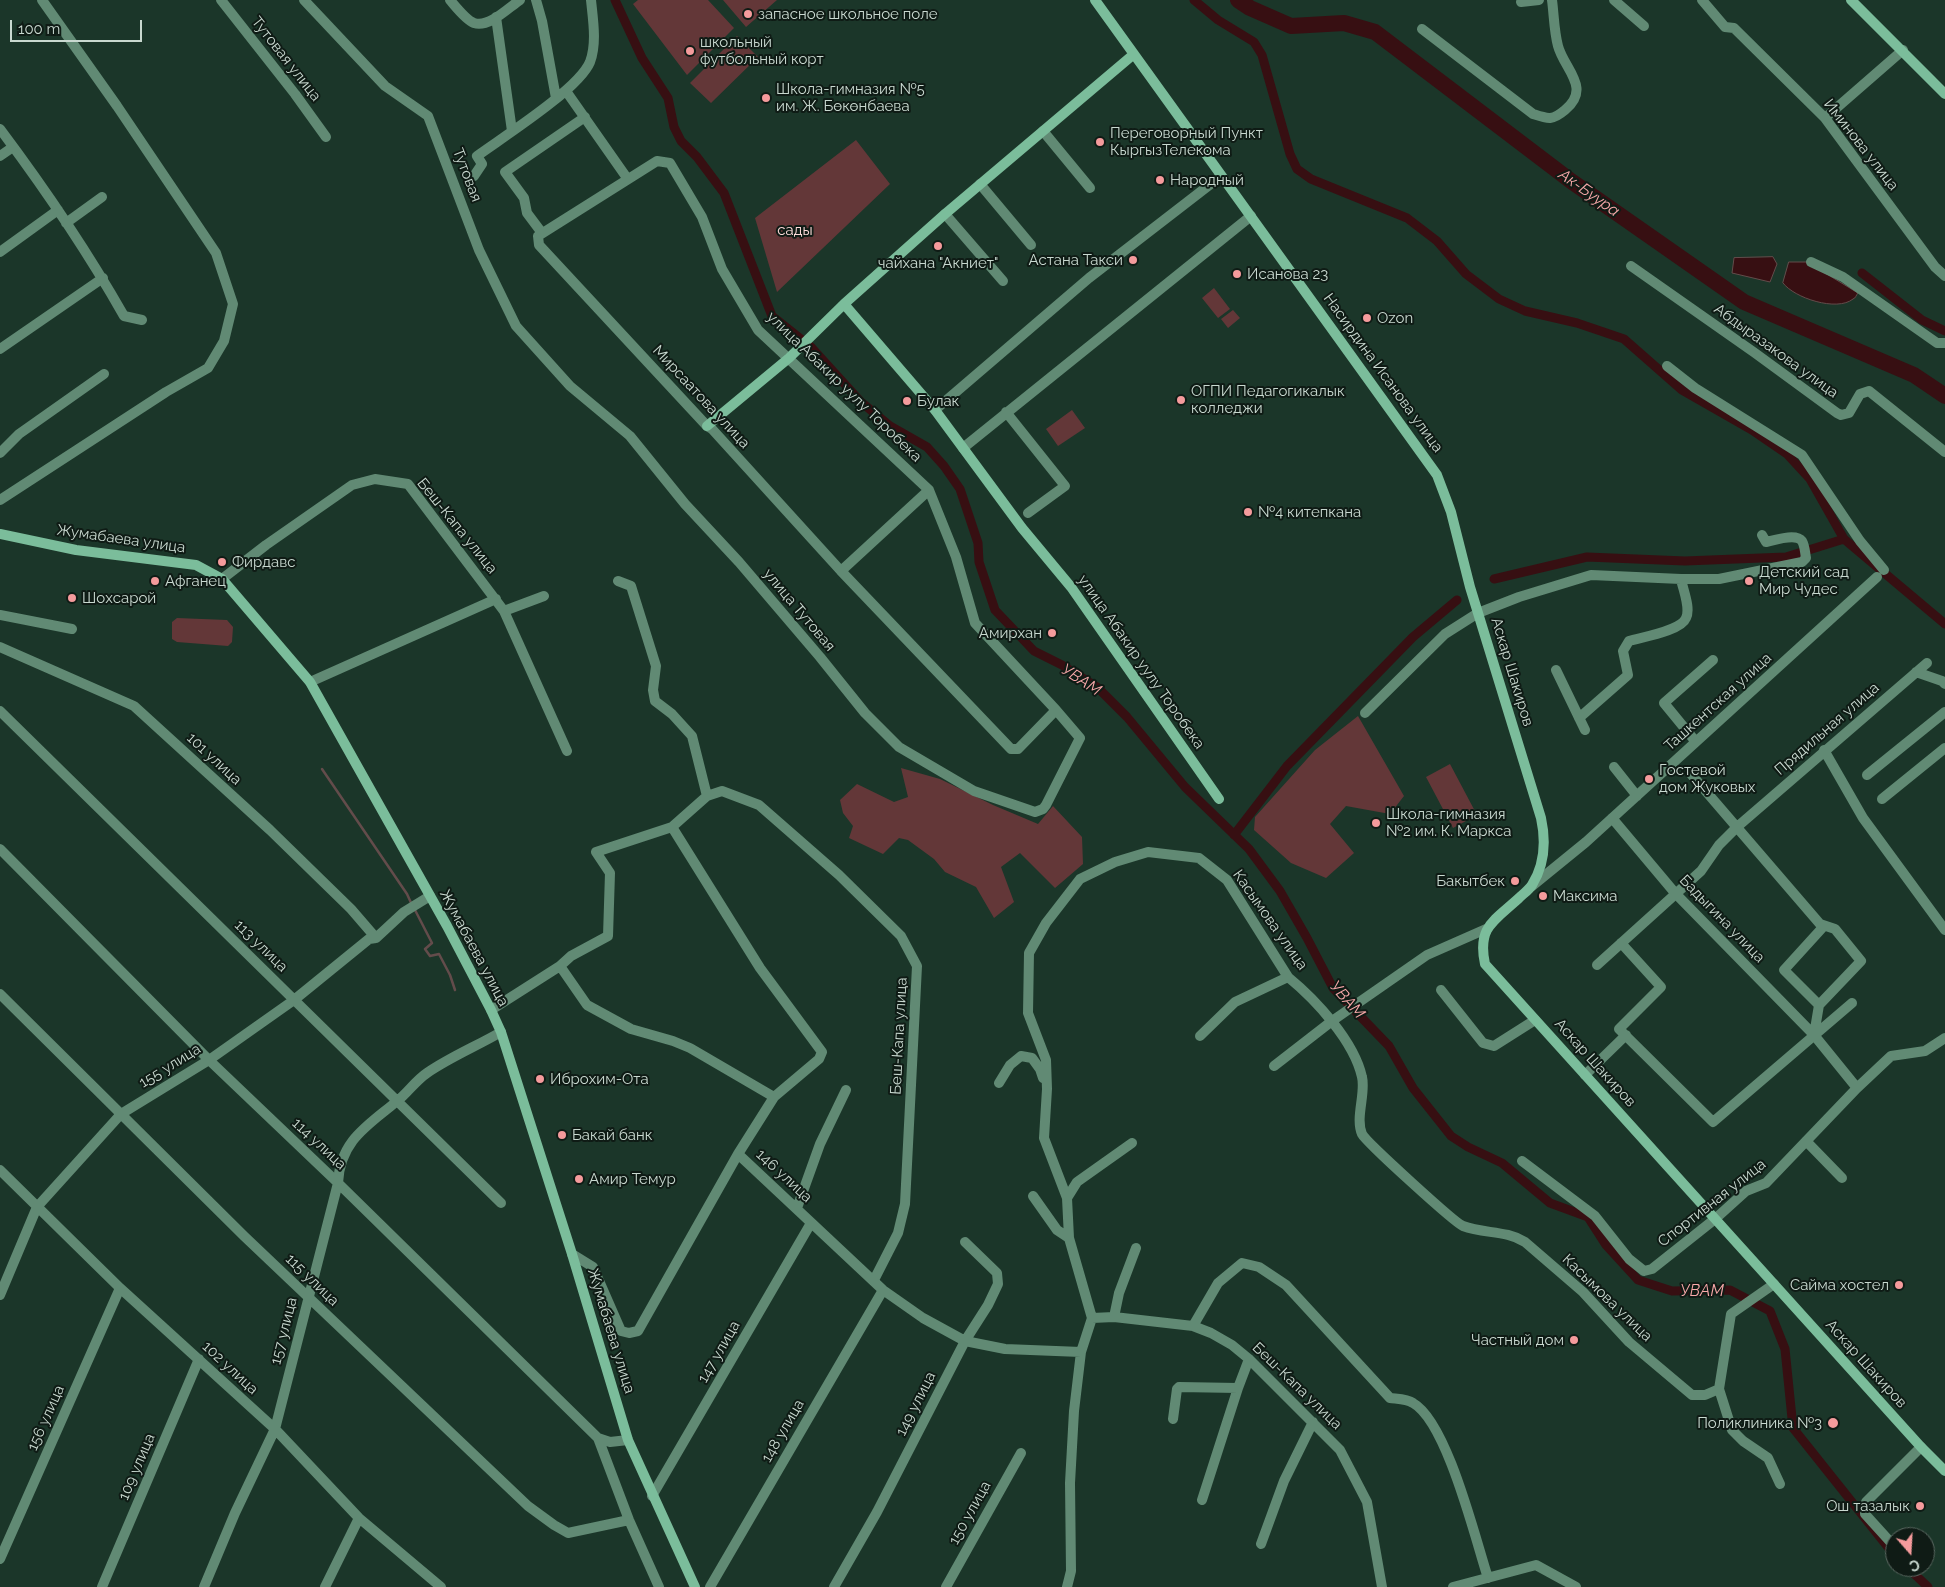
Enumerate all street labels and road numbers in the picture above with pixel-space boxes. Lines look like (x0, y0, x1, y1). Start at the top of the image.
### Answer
street label: Тутовая улица (247, 13, 325, 105)
street label: Иминова улица (1820, 96, 1902, 194)
street label: Тутовая (449, 146, 485, 204)
street label: Насирдина Исанова улица (1319, 290, 1447, 456)
street label: Абдыразакова улица (1710, 300, 1842, 402)
street label: улица Абакир уулу Торобека (763, 308, 925, 466)
street label: Мирсаатова улица (649, 342, 753, 452)
street label: Беш-Капа улица (413, 475, 501, 577)
street label: Жумабаева улица (56, 521, 186, 557)
street label: улица Тутовая (759, 565, 839, 655)
street label: улица Абакир уулу Торобека (1074, 571, 1208, 753)
street label: Аскар Шакиров (1487, 616, 1537, 728)
street label: Ташкентская улица (1661, 649, 1775, 755)
street label: Прядильная улица (1771, 679, 1883, 779)
street label: 101 улица (183, 729, 245, 789)
street label: Касымова улица (1229, 867, 1311, 973)
street label: Бадыгина улица (1676, 871, 1768, 967)
street label: Жумабаева улица (436, 887, 512, 1009)
street label: 113 улица (231, 916, 291, 976)
street label: Беш-Капа улица (887, 977, 911, 1095)
street label: Аскар Шакиров (1551, 1015, 1639, 1111)
street label: 155 улица (136, 1040, 204, 1092)
street label: 114 улица (288, 1114, 350, 1174)
street label: 146 улица (752, 1146, 816, 1206)
street label: Спортивная улица (1654, 1155, 1770, 1251)
street label: 115 улица (282, 1250, 342, 1310)
street label: Касымова улица (1558, 1251, 1656, 1345)
street label: Жумабаева улица (583, 1266, 639, 1396)
street label: 157 улица (267, 1295, 301, 1367)
street label: Аскар Шакиров (1822, 1316, 1910, 1412)
street label: 147 улица (694, 1318, 744, 1386)
street label: 102 улица (198, 1338, 262, 1398)
street label: Беш-Капа улица (1248, 1339, 1346, 1433)
street label: 149 улица (892, 1369, 940, 1439)
street label: 156 улица (24, 1382, 68, 1454)
street label: 148 улица (758, 1396, 808, 1466)
street label: 109 улица (115, 1431, 159, 1503)
street label: 150 улица (945, 1478, 995, 1548)

